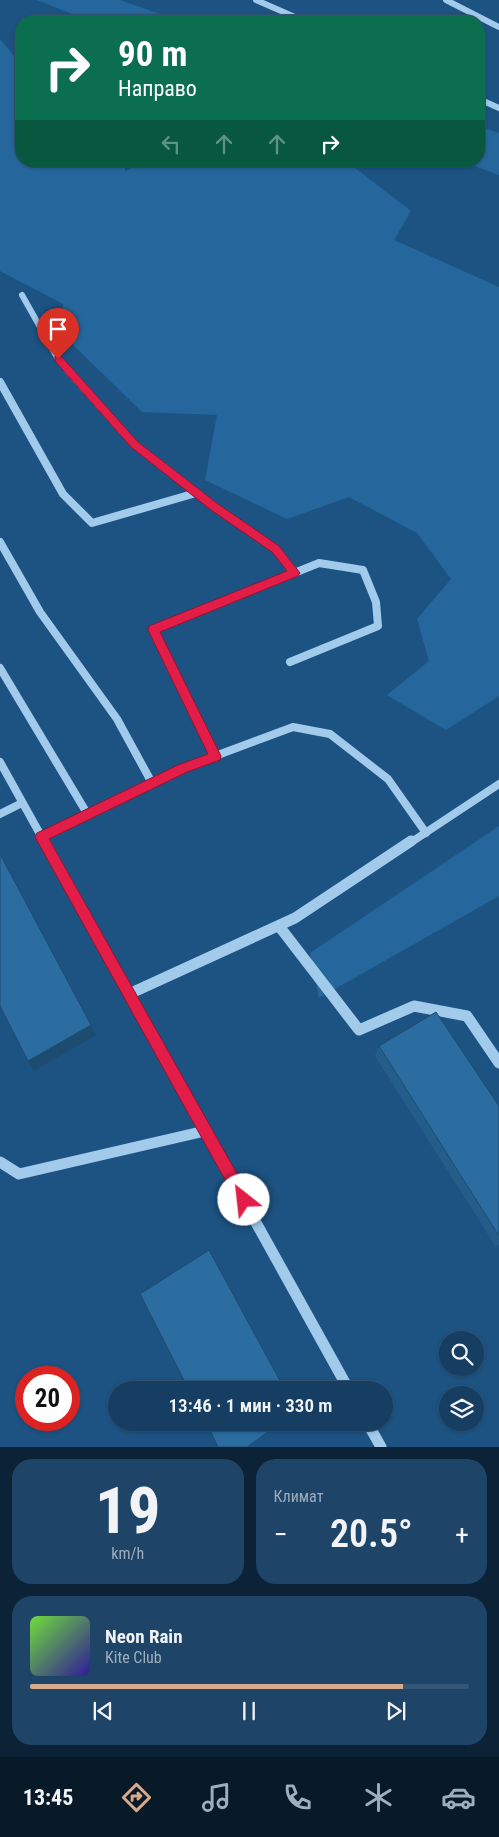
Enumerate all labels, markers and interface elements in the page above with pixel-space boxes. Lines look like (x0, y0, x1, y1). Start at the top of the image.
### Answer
text: 90 m (118, 34, 187, 75)
icon: right (35, 35, 100, 100)
text: Направо (118, 76, 197, 101)
icon: left (157, 130, 185, 158)
icon: ahead (210, 130, 238, 158)
icon: ahead (263, 130, 291, 158)
icon: right (316, 130, 344, 158)
pin (37, 308, 79, 359)
icon: arrive (44, 315, 72, 343)
position arrow (217, 1173, 269, 1225)
map controls (439, 1331, 484, 1431)
button: search (439, 1331, 484, 1376)
speed limit sign: 20 (15, 1366, 80, 1431)
button: layers (439, 1386, 484, 1431)
text: 13:46 · 1 мин · 330 m (169, 1394, 332, 1417)
text: 19 (95, 1473, 161, 1549)
text: Климат (274, 1487, 323, 1506)
text: 20.5° (330, 1512, 413, 1556)
text: − (274, 1518, 288, 1551)
text: + (455, 1518, 469, 1551)
text: km/h (111, 1544, 144, 1563)
text: Neon Rain (105, 1625, 183, 1648)
text: Kite Club (105, 1648, 162, 1667)
icon: previous (89, 1697, 117, 1725)
icon: pause (235, 1697, 263, 1725)
icon: next (382, 1697, 410, 1725)
icon: directions (119, 1780, 154, 1815)
icon: music (199, 1780, 234, 1815)
icon: phone (280, 1780, 315, 1815)
icon: climate (361, 1780, 396, 1815)
icon: car (441, 1780, 476, 1815)
text: 13:45 (23, 1785, 73, 1810)

